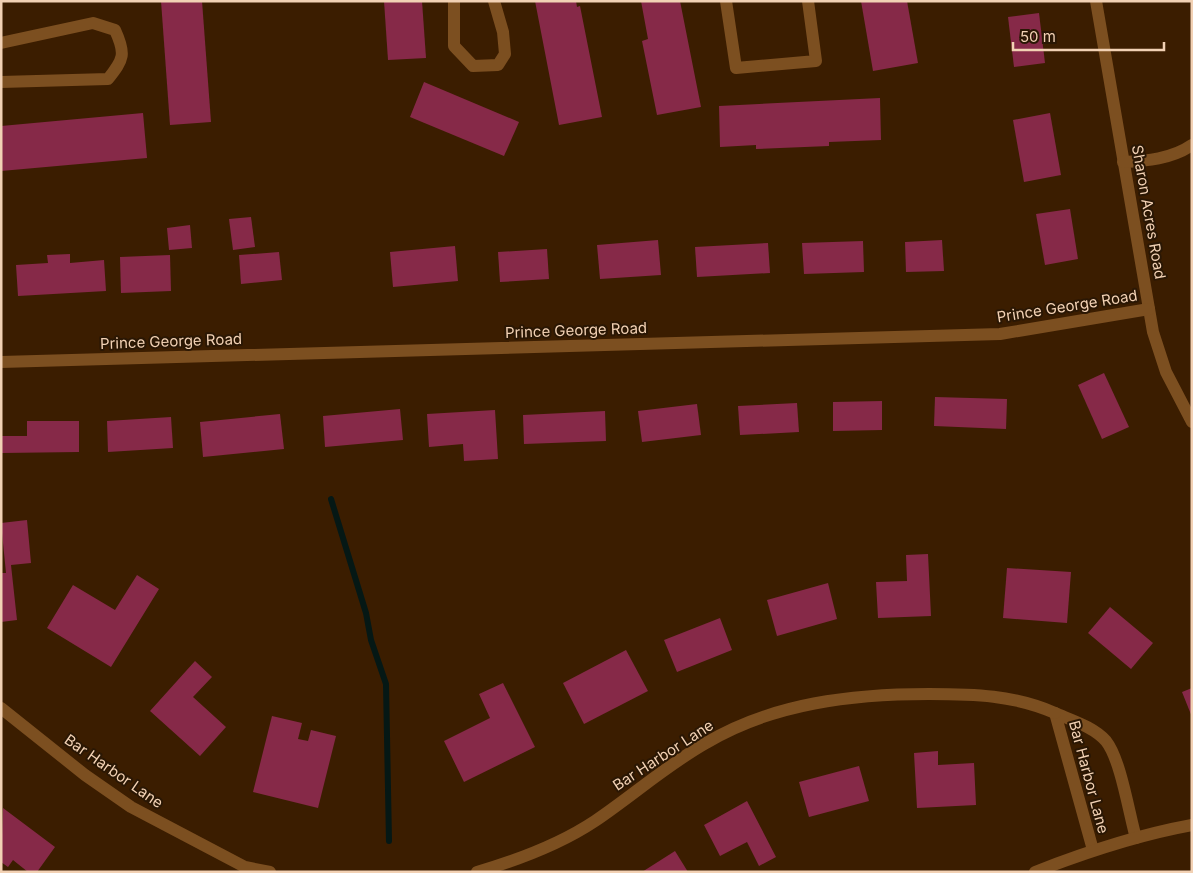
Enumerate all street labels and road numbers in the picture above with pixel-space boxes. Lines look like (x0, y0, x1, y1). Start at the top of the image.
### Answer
street label: Sharon Acres Road (1128, 143, 1170, 281)
street label: Prince George Road (995, 285, 1139, 327)
street label: Prince George Road (505, 318, 647, 342)
street label: Prince George Road (100, 329, 242, 353)
street label: Bar Harbor Lane (609, 715, 717, 795)
street label: Bar Harbor Lane (1065, 718, 1113, 836)
street label: Bar Harbor Lane (61, 730, 167, 812)

